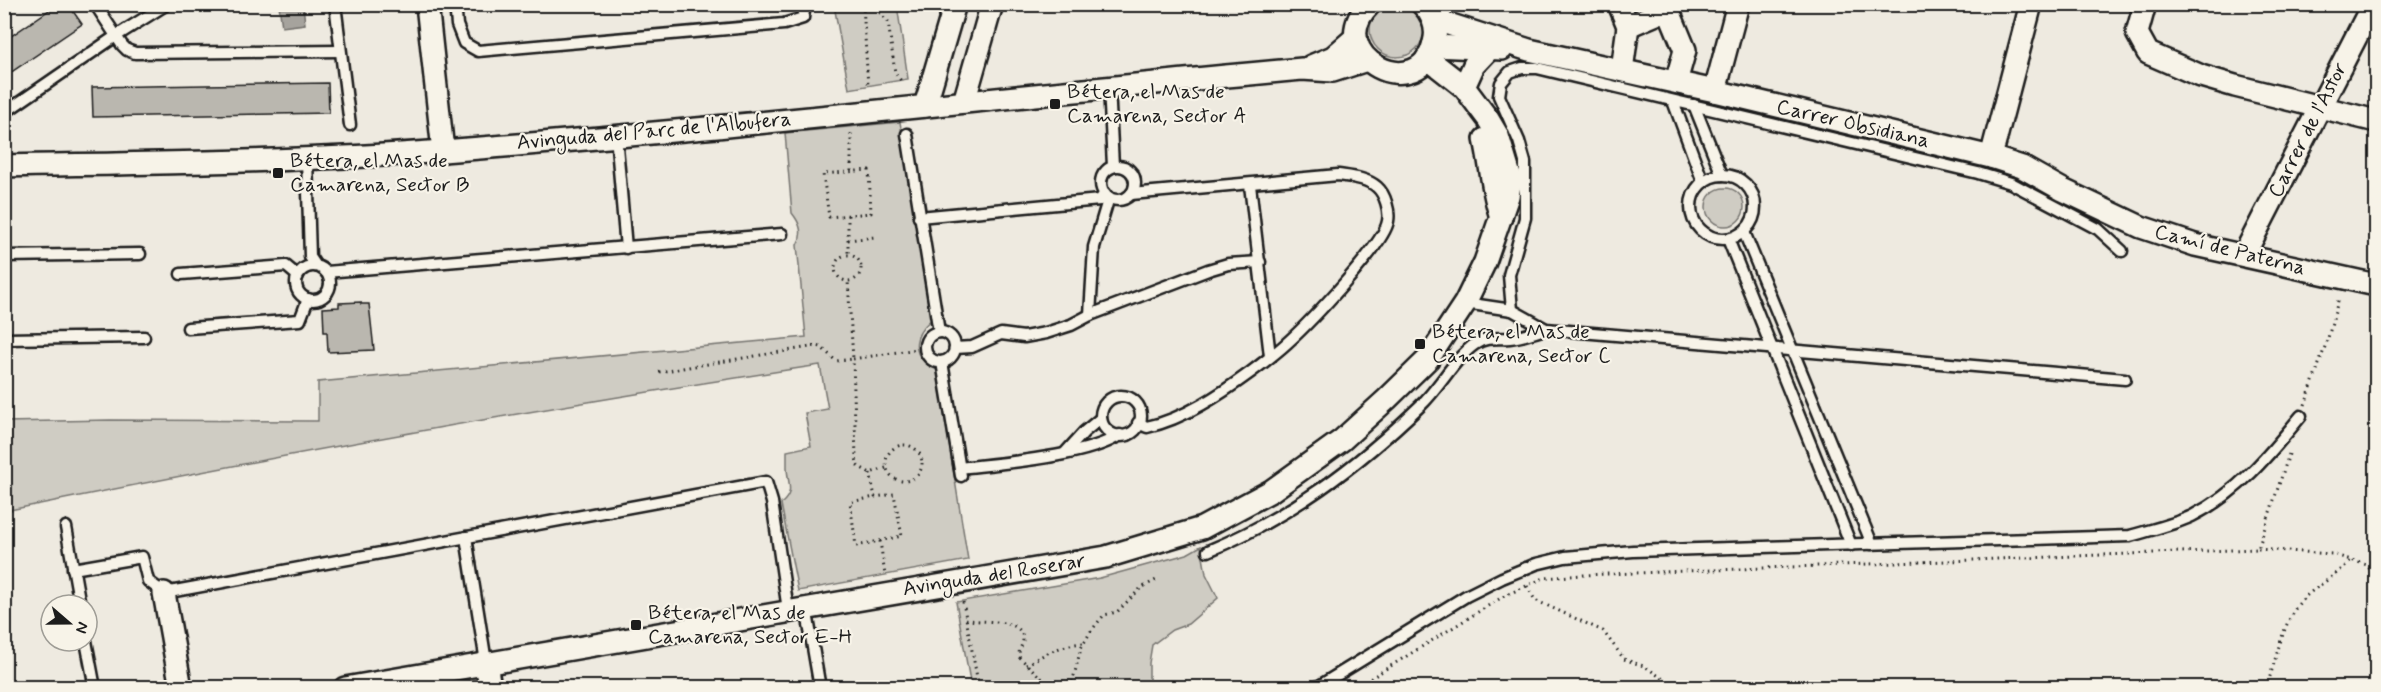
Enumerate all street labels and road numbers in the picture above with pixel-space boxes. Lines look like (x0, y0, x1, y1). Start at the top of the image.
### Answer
street label: Carrer de l'Astor (2262, 57, 2354, 203)
street label: Carrer Obsidiana (1774, 93, 1932, 155)
street label: Avinguda del Parc de l'Albufera (516, 105, 792, 158)
street label: Camí de Paterna (2152, 218, 2308, 282)
street label: Avinguda del Roserar (901, 547, 1088, 604)

